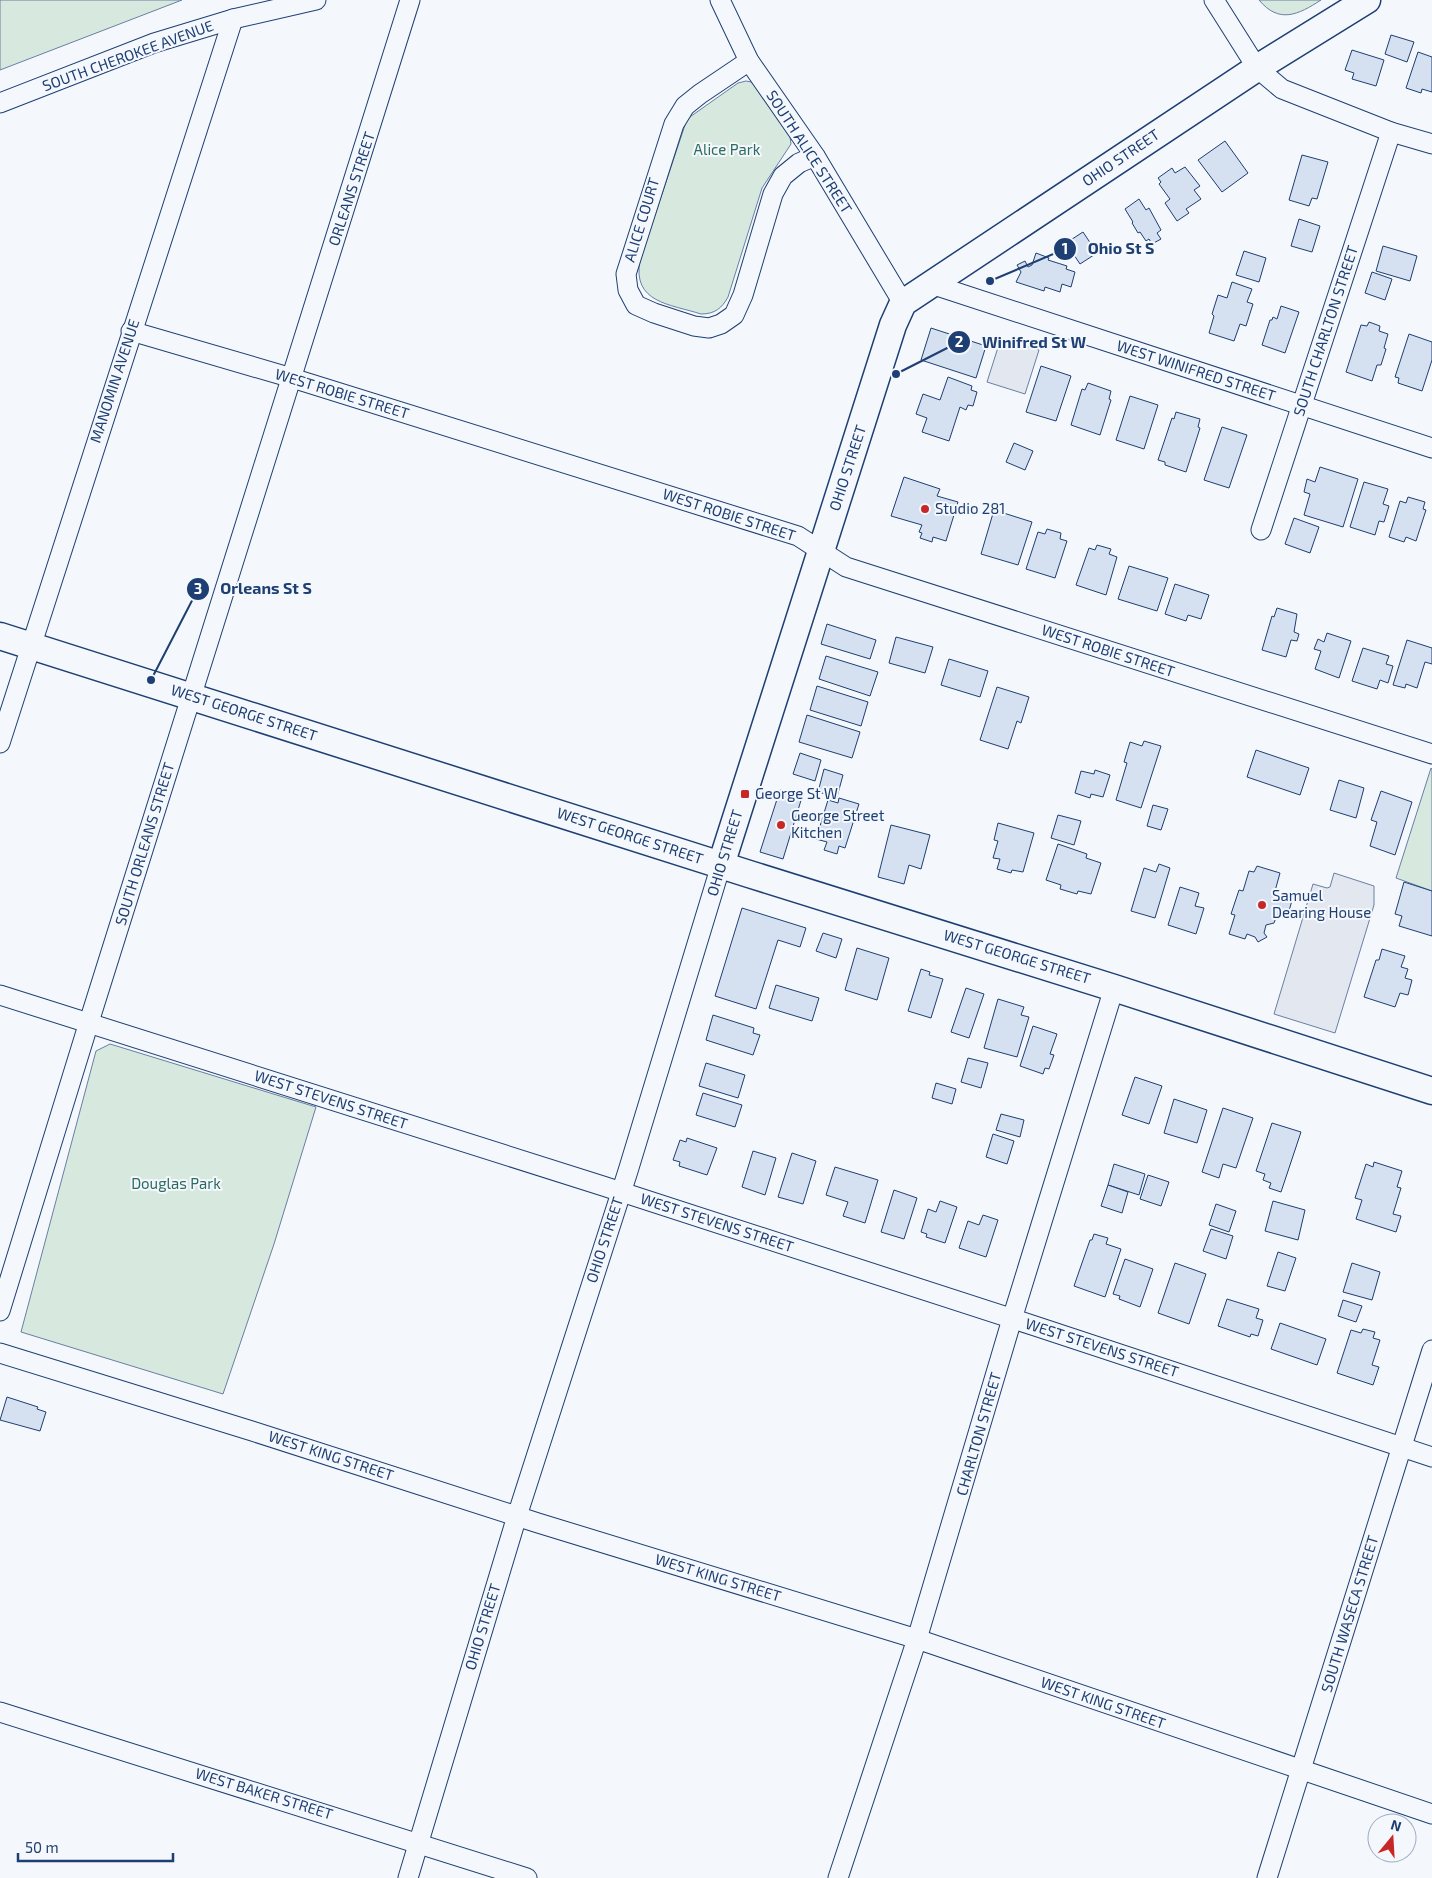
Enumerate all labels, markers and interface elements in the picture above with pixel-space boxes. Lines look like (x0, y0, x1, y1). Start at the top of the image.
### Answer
street label: SOUTH CHEROKEE AVENUE (40, 16, 216, 94)
street label: SOUTH ALICE STREET (763, 86, 857, 217)
street label: OHIO STREET (1078, 125, 1163, 190)
street label: ORLEANS STREET (324, 129, 378, 248)
park label: Alice Park (694, 140, 761, 158)
street label: ALICE COURT (620, 175, 663, 264)
callout: Ohio St S (1052, 233, 1164, 264)
text: Ohio St S (1088, 238, 1154, 257)
text: 1 (1062, 239, 1068, 257)
street label: SOUTH CHARLTON STREET (1289, 243, 1361, 418)
street label: MANOMIN AVENUE (86, 317, 143, 445)
callout: Winifred St W (947, 327, 1096, 358)
text: 2 (955, 332, 964, 350)
text: Winifred St W (982, 332, 1086, 351)
street label: WEST WINIFRED STREET (1115, 336, 1278, 404)
street label: WEST ROBIE STREET (273, 364, 412, 422)
street label: OHIO STREET (825, 422, 869, 513)
street label: WEST ROBIE STREET (660, 484, 798, 544)
place label: Studio 281 (935, 499, 1005, 517)
marker: Studio 281 (919, 503, 931, 515)
callout: Orleans St S (185, 573, 322, 604)
text: Orleans St S (220, 578, 312, 597)
text: 3 (194, 579, 202, 597)
street label: WEST ROBIE STREET (1039, 620, 1177, 680)
street label: WEST GEORGE STREET (169, 680, 320, 744)
street label: SOUTH ORLEANS STREET (111, 760, 178, 927)
place label: George St W (755, 784, 838, 802)
marker: George St W (739, 788, 751, 800)
street label: WEST GEORGE STREET (555, 803, 706, 867)
place label: George Street Kitchen (791, 806, 885, 841)
street label: OHIO STREET (702, 807, 746, 898)
marker: George Street Kitchen (775, 819, 787, 831)
place label: Samuel Dearing House (1272, 886, 1371, 921)
marker: Samuel Dearing House (1256, 899, 1268, 911)
street label: WEST GEORGE STREET (942, 925, 1093, 987)
street label: WEST STEVENS STREET (252, 1066, 410, 1132)
park label: Douglas Park (131, 1174, 221, 1192)
street label: WEST STEVENS STREET (638, 1189, 796, 1255)
street label: OHIO STREET (582, 1194, 626, 1285)
street label: WEST STEVENS STREET (1023, 1314, 1181, 1380)
street label: CHARLTON STREET (952, 1370, 1004, 1498)
street label: WEST KING STREET (266, 1426, 397, 1484)
street label: SOUTH WASECA STREET (1317, 1533, 1382, 1694)
street label: WEST KING STREET (653, 1549, 784, 1605)
street label: OHIO STREET (460, 1581, 504, 1672)
street label: WEST KING STREET (1039, 1672, 1168, 1732)
street label: WEST BAKER STREET (193, 1764, 336, 1823)
north arrow (1367, 1813, 1417, 1863)
text: N (1389, 1816, 1404, 1835)
scale bar (18, 1830, 172, 1862)
text: 50 m (25, 1838, 59, 1856)

